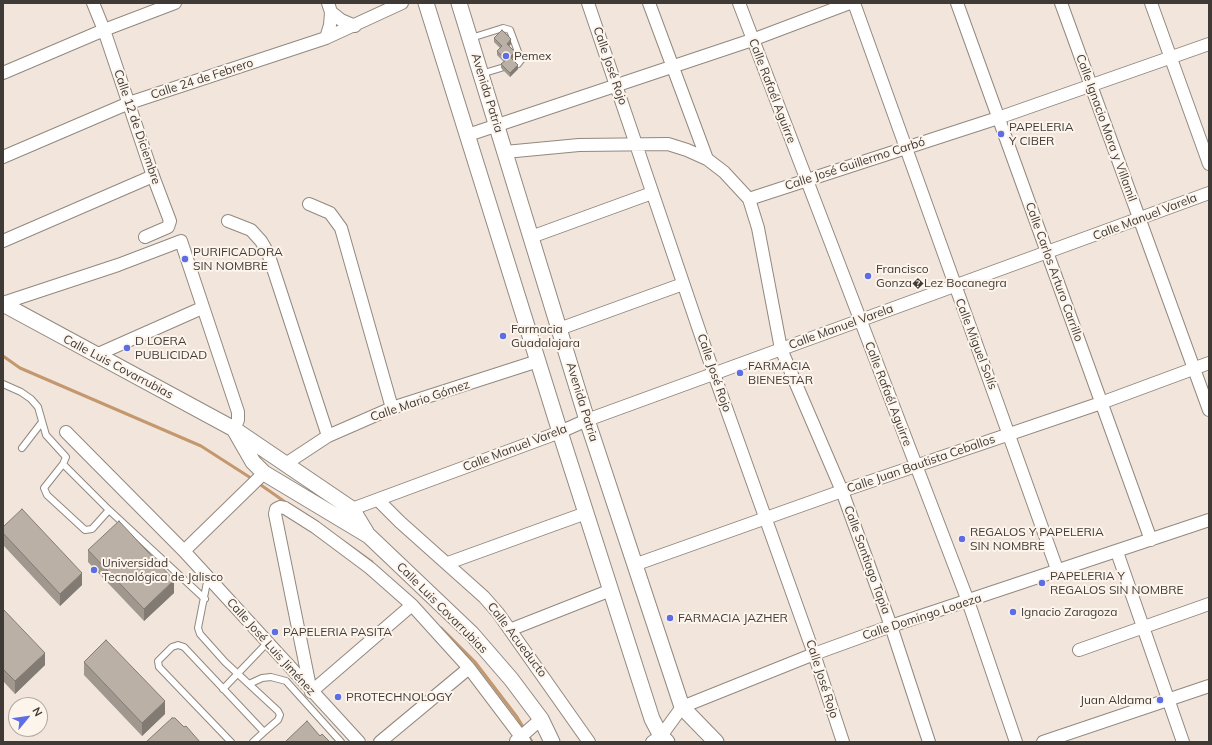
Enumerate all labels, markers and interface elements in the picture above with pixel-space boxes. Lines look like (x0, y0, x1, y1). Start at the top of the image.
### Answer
street label: Calle José Rojo (590, 25, 630, 107)
street label: Calle Rafaél Aguirre (745, 37, 799, 145)
place label: Pemex (514, 49, 552, 63)
marker: Pemex (501, 51, 511, 61)
street label: Avenida Patria (468, 52, 506, 134)
street label: Calle Ignacio Mora y Villamil (1073, 52, 1139, 204)
street label: Calle 24 de Febrero (149, 56, 255, 102)
street label: Calle 12 de Diciembre (111, 68, 163, 186)
place label: PAPELERIA Y CIBER (1009, 120, 1073, 148)
marker: PAPELERIA Y CIBER (996, 129, 1006, 139)
street label: Calle José Guillermo Carbó (783, 135, 927, 193)
street label: Calle Manuel Varela (1091, 191, 1199, 243)
street label: Calle Carlos Arturo Carrillo (1022, 200, 1086, 344)
place label: PURIFICADORA SIN NOMBRE (193, 245, 283, 273)
marker: PURIFICADORA SIN NOMBRE (180, 254, 190, 264)
place label: Francisco Gonza�Lez Bocanegra (876, 262, 1007, 290)
marker: Francisco Gonza�Lez Bocanegra (863, 271, 873, 281)
street label: Calle Miguel Solís (952, 296, 1000, 392)
street label: Calle Manuel Varela (787, 301, 895, 353)
place label: Farmacia Guadalajara (511, 322, 580, 350)
marker: Farmacia Guadalajara (498, 331, 508, 341)
street label: Calle Luis Covarrubias (60, 332, 176, 402)
street label: Calle José Rojo (694, 332, 734, 414)
place label: D LOERA PUBLICIDAD (135, 334, 207, 362)
street label: Calle Rafaél Aguirre (861, 340, 915, 448)
marker: D LOERA PUBLICIDAD (122, 343, 132, 353)
place label: FARMACIA BIENESTAR (748, 359, 813, 387)
street label: Avenida Patria (563, 361, 601, 443)
marker: FARMACIA BIENESTAR (735, 368, 745, 378)
street label: Calle Mario Gómez (368, 377, 472, 425)
street label: Calle Manuel Varela (461, 422, 569, 474)
street label: Calle Juan Bautista Ceballos (845, 432, 997, 496)
street label: Calle Santiago Tapia (841, 504, 893, 616)
place label: REGALOS Y PAPELERIA SIN NOMBRE (970, 525, 1104, 553)
marker: REGALOS Y PAPELERIA SIN NOMBRE (957, 534, 967, 544)
place label: Universidad Tecnológica de Jalisco (102, 556, 223, 584)
street label: Calle Luis Covarrubias (394, 560, 490, 656)
marker: Universidad Tecnológica de Jalisco (89, 565, 99, 575)
place label: PAPELERIA Y REGALOS SIN NOMBRE (1050, 569, 1184, 597)
marker: PAPELERIA Y REGALOS SIN NOMBRE (1037, 578, 1047, 588)
street label: Calle Domingo Loaeza (861, 591, 983, 643)
street label: Calle José Luis Jiménez (224, 595, 318, 699)
street label: Calle Acueducto (484, 600, 550, 680)
place label: Ignacio Zaragoza (1021, 605, 1117, 619)
marker: Ignacio Zaragoza (1008, 607, 1018, 617)
place label: FARMACIA JAZHER (678, 611, 788, 625)
marker: FARMACIA JAZHER (665, 613, 675, 623)
place label: PAPELERIA PASITA (283, 625, 392, 639)
marker: PAPELERIA PASITA (270, 627, 280, 637)
street label: Calle José Rojo (803, 638, 841, 720)
place label: PROTECHNOLOGY (346, 690, 452, 704)
marker: PROTECHNOLOGY (333, 692, 343, 702)
place label: Juan Aldama (1080, 693, 1152, 707)
marker: Juan Aldama (1155, 695, 1165, 705)
north arrow (8, 697, 48, 737)
text: N (29, 705, 46, 719)

